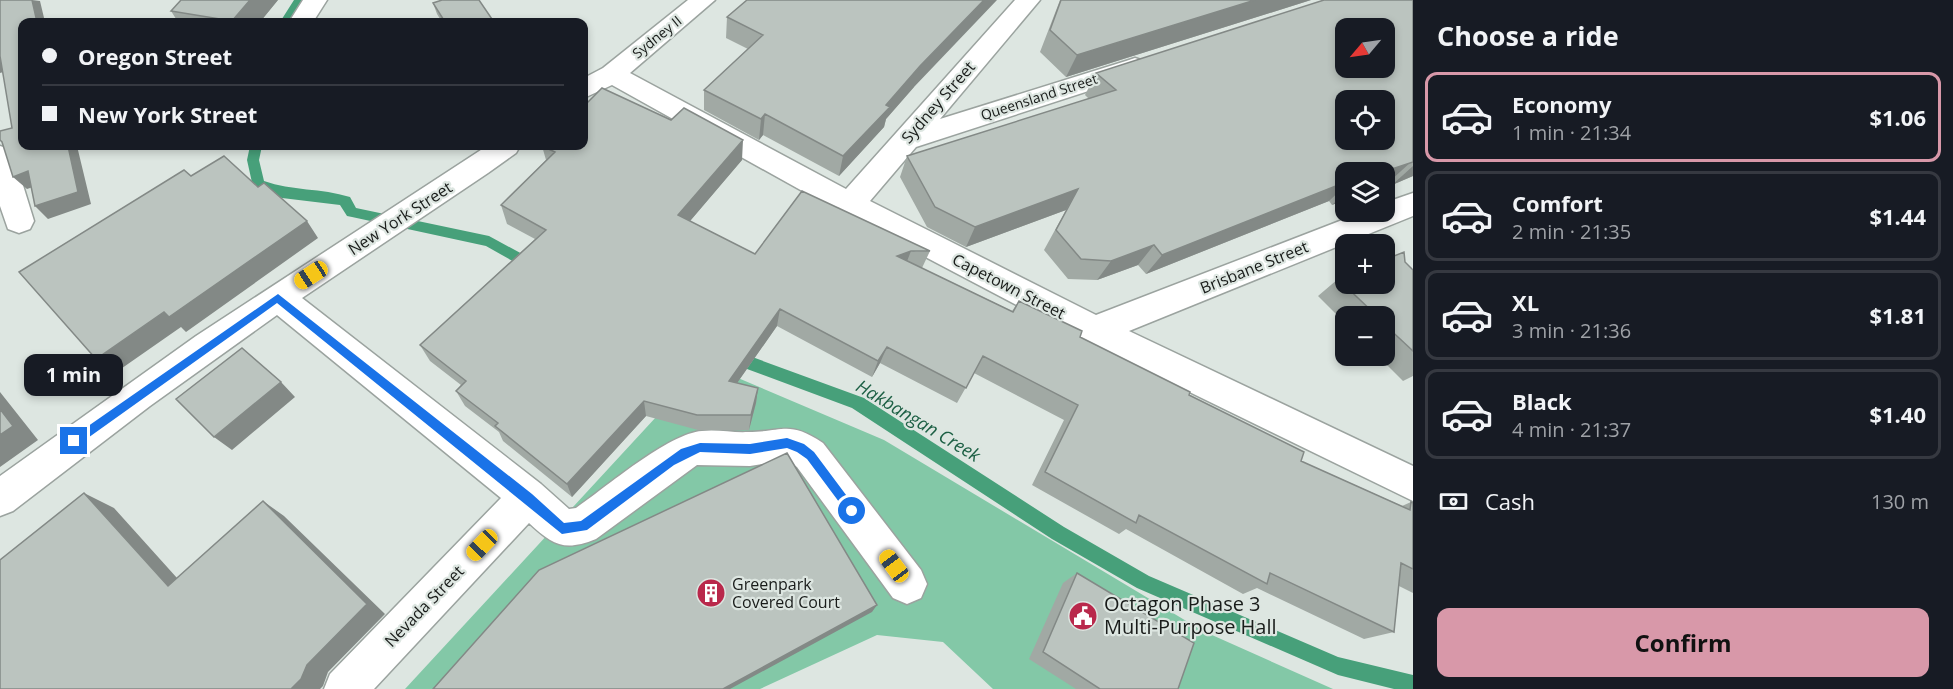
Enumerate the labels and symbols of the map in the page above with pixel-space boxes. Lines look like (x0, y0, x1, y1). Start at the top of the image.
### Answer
street label: Sydney II (628, 11, 685, 62)
north arrow (1335, 18, 1395, 78)
street label: Sydney Street (896, 56, 980, 148)
street label: Queensland Street (978, 69, 1100, 124)
street label: New York Street (344, 176, 457, 260)
street label: Brisbane Street (1197, 235, 1312, 299)
street label: Capetown Street (949, 248, 1070, 324)
car (291, 258, 331, 292)
callout: 1 min (25, 354, 124, 396)
water label: Hakbangan Creek (852, 374, 986, 467)
route end (60, 427, 87, 454)
route start (838, 497, 865, 524)
car (463, 526, 501, 564)
car (876, 546, 912, 586)
street label: Nevada Street (379, 560, 469, 652)
place label: Greenpark Covered Court (732, 573, 840, 613)
building icon: Greenpark Covered Court (695, 577, 727, 609)
place label: Octagon Phase 3 Multi-Purpose Hall (1104, 590, 1277, 640)
public building icon: Octagon Phase 3 Multi-Purpose Hall (1067, 600, 1099, 632)

